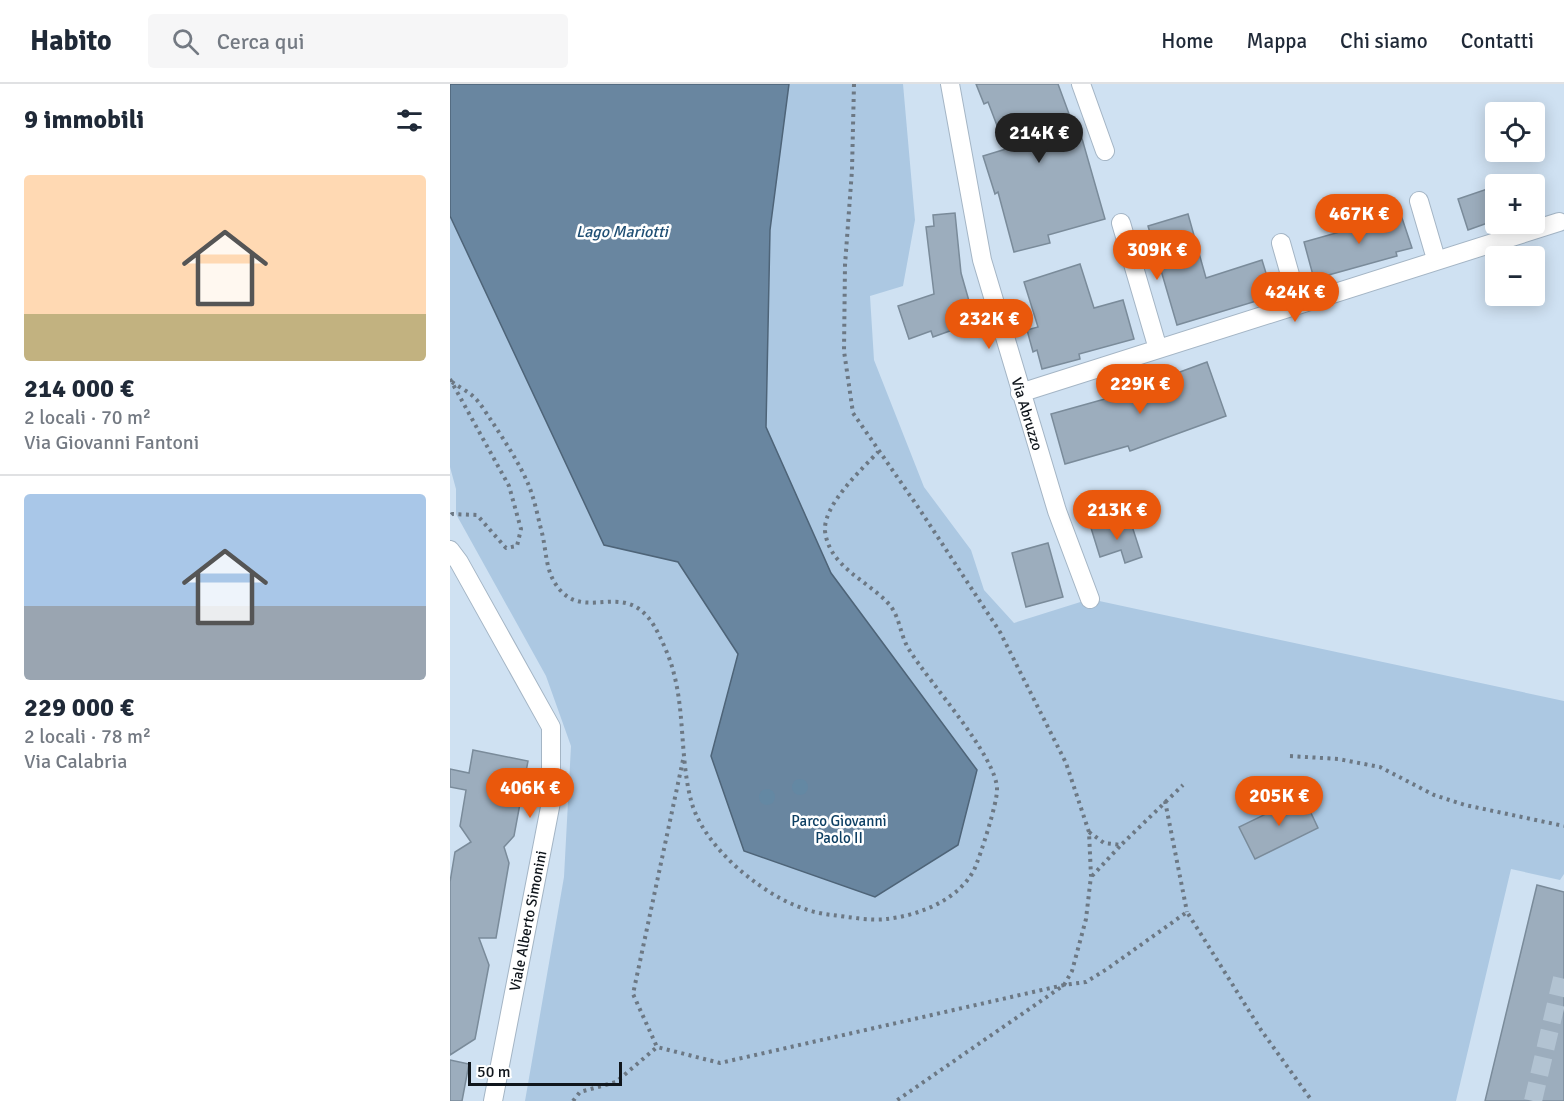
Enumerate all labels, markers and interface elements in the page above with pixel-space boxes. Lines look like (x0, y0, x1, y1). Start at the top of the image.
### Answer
search box (148, 14, 568, 68)
text: Habito (30, 24, 112, 58)
icon: search (169, 25, 202, 58)
text: Cerca qui (217, 28, 304, 55)
text: Home (1161, 28, 1214, 54)
text: Mappa (1247, 28, 1307, 54)
text: Chi siamo (1340, 28, 1428, 54)
text: Contatti (1461, 28, 1534, 54)
map controls (1485, 102, 1545, 306)
button: locate (1485, 102, 1545, 162)
text: 9 immobili (24, 104, 144, 136)
icon: filters (393, 104, 426, 137)
pin: 214K € (990, 113, 1088, 164)
text: 214K € (1009, 120, 1069, 145)
button: + (1485, 174, 1545, 234)
pin: 467K € (1310, 194, 1408, 245)
text: 467K € (1329, 201, 1389, 226)
icon: home (171, 214, 279, 322)
water label: Lago Mariotti (576, 222, 670, 242)
pin: 309K € (1108, 230, 1206, 281)
text: 309K € (1127, 237, 1187, 262)
button: − (1485, 246, 1545, 306)
pin: 424K € (1246, 272, 1344, 323)
text: 424K € (1265, 279, 1325, 304)
pin: 232K € (940, 299, 1038, 350)
text: 232K € (959, 306, 1019, 331)
pin: 229K € (1091, 364, 1189, 415)
text: 229K € (1110, 371, 1170, 396)
text: 214 000 € (24, 373, 134, 405)
street label: Via Abruzzo (1007, 375, 1047, 453)
text: 2 locali · 70 m² (24, 405, 151, 430)
text: Via Giovanni Fantoni (24, 430, 199, 455)
pin: 213K € (1068, 490, 1166, 541)
text: 213K € (1087, 497, 1147, 522)
icon: home (171, 533, 279, 641)
text: 229 000 € (24, 692, 134, 724)
text: 2 locali · 78 m² (24, 724, 151, 749)
text: Via Calabria (24, 749, 127, 774)
pin: 406K € (481, 768, 579, 819)
text: 406K € (500, 775, 560, 800)
pin: 205K € (1230, 776, 1328, 827)
text: 205K € (1249, 783, 1309, 808)
park label: Parco Giovanni Paolo II (791, 812, 887, 847)
street label: Viale Alberto Simonini (506, 849, 550, 993)
scale bar (468, 1059, 622, 1086)
text: 50 m (477, 1062, 511, 1082)

